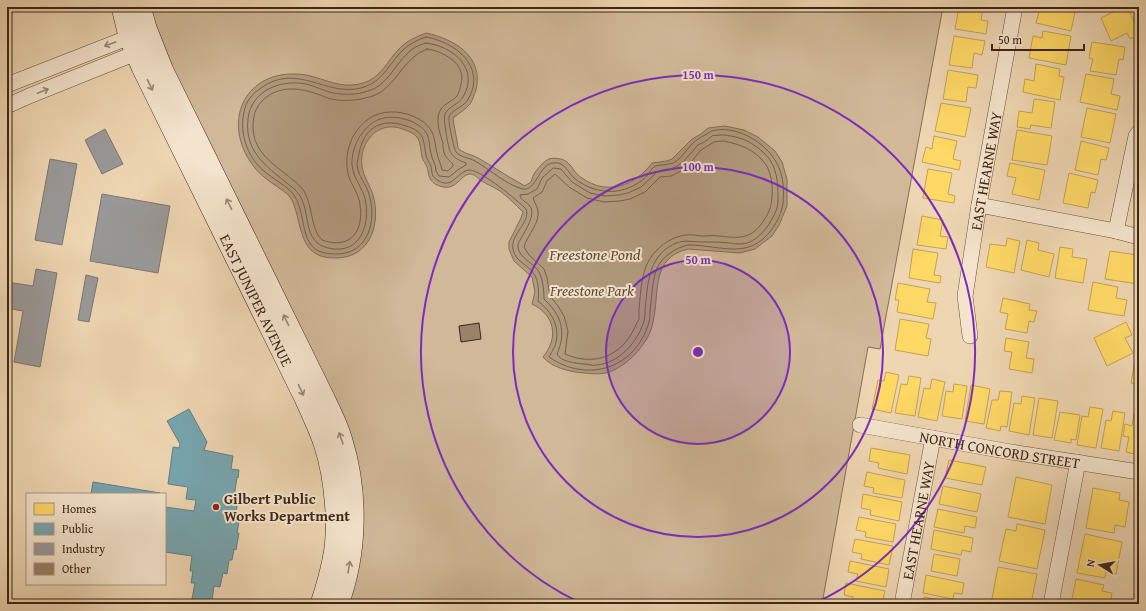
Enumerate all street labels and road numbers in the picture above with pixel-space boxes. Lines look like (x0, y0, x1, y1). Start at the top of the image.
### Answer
street label: EAST HEARNE WAY (965, 110, 1006, 232)
street label: EAST JUNIPER AVENUE (215, 230, 298, 370)
street label: NORTH CONCORD STREET (918, 425, 1082, 473)
street label: EAST HEARNE WAY (896, 459, 939, 581)

